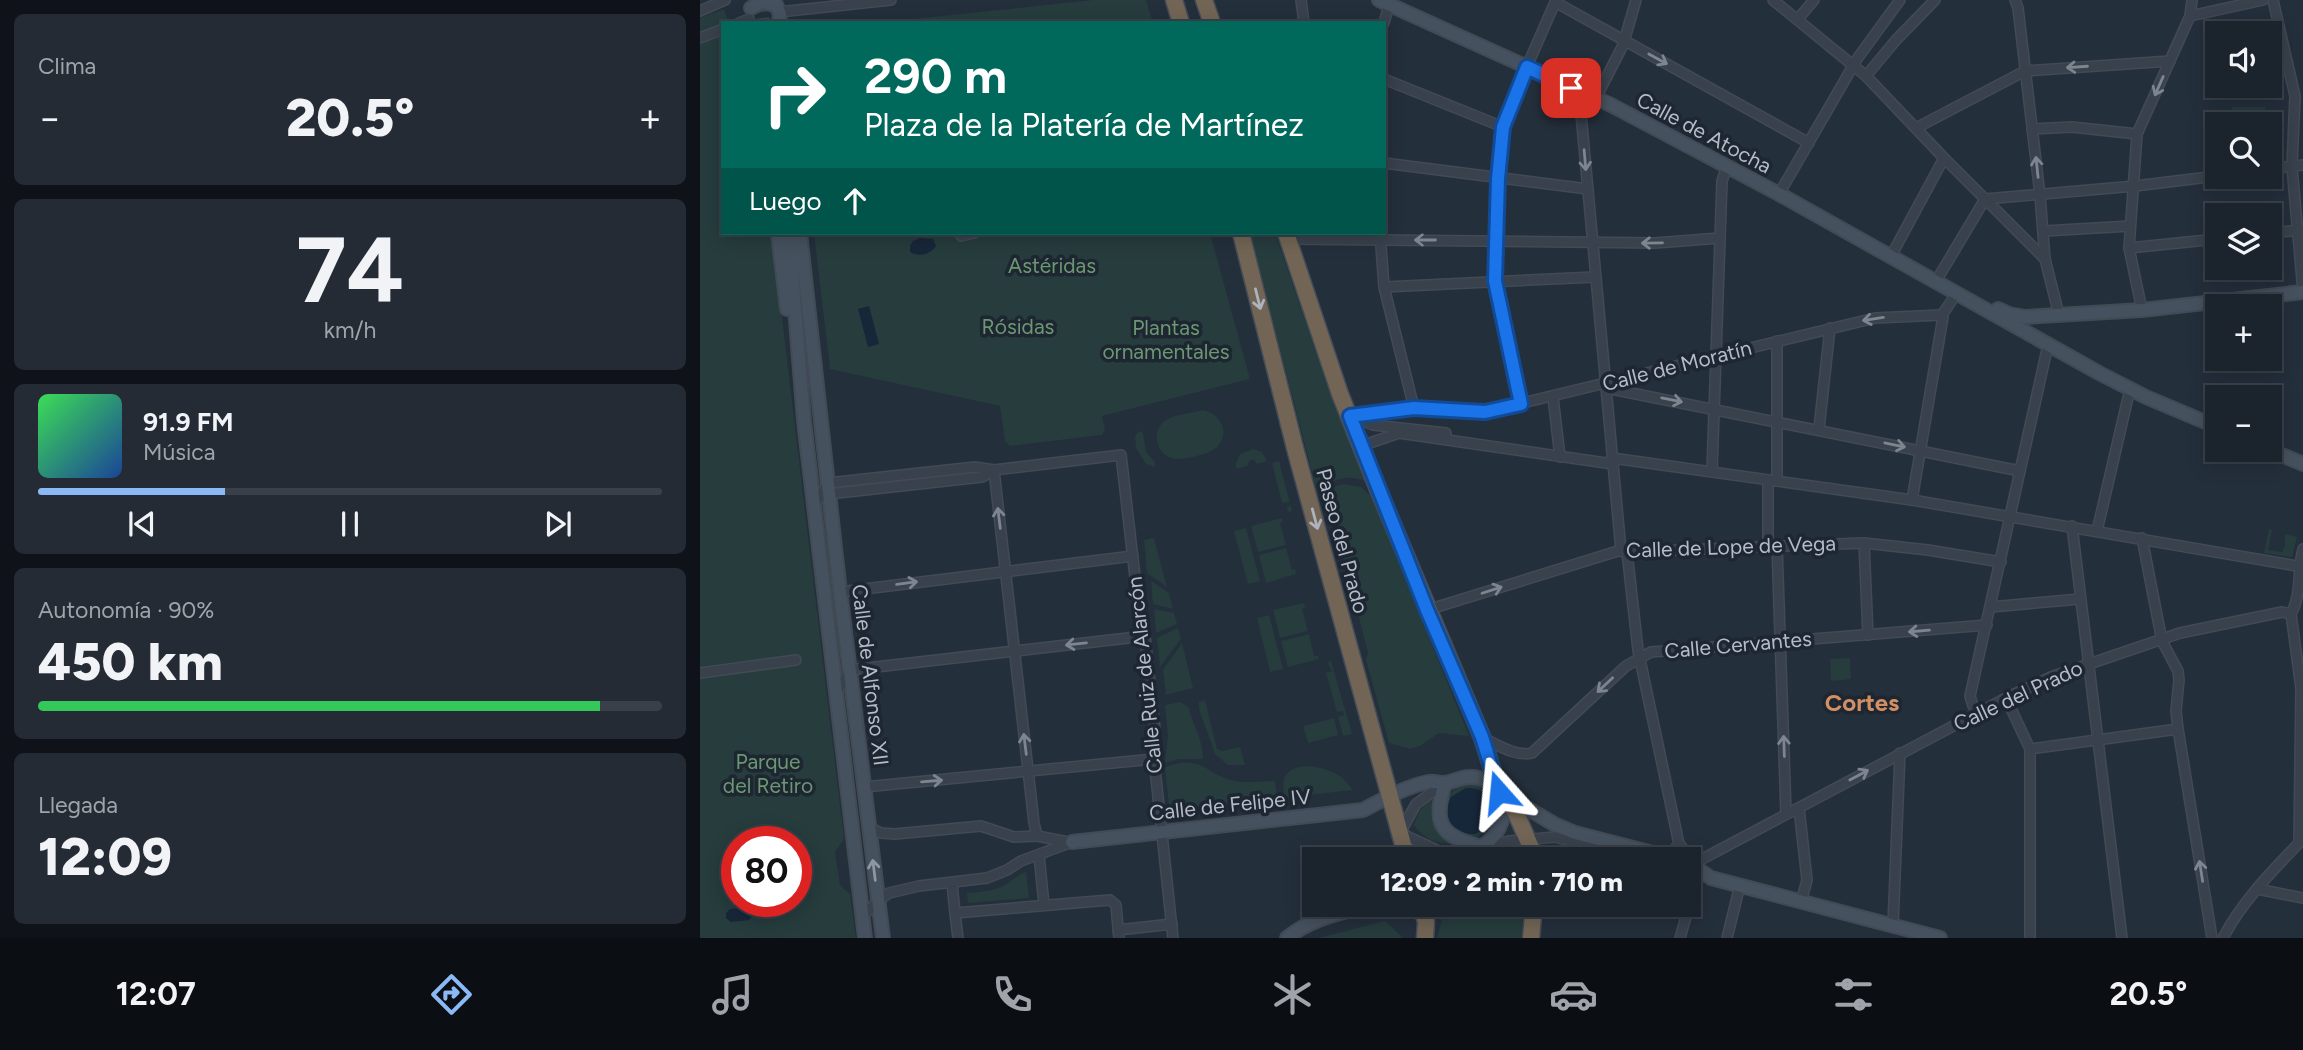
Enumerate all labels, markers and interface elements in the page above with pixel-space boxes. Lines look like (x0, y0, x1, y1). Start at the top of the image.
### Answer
map controls (2205, 21, 2282, 462)
button: sound (2205, 21, 2282, 98)
text: 290 m (864, 46, 1007, 105)
icon: right (749, 49, 840, 140)
text: Clima (38, 52, 96, 80)
one-way arrow (1647, 52, 1667, 66)
pin (1541, 58, 1601, 118)
one-way arrow (2066, 61, 2089, 74)
icon: arrive (1552, 69, 1590, 107)
one-way arrow (2151, 75, 2164, 96)
text: 20.5° (286, 87, 414, 149)
street label: Calle de Atocha (1633, 87, 1776, 179)
text: − (38, 95, 62, 141)
text: + (638, 95, 662, 141)
text: Plaza de la Platería de Martínez (864, 106, 1304, 144)
button: search (2205, 112, 2282, 189)
one-way arrow (1579, 148, 1592, 170)
one-way arrow (2030, 156, 2043, 179)
icon: ahead (836, 182, 874, 220)
text: Luego (749, 185, 822, 217)
button: layers (2205, 203, 2282, 280)
text: 74 (296, 216, 404, 325)
one-way arrow (1413, 233, 1436, 247)
one-way arrow (1641, 236, 1664, 250)
park label: Astéridas (1008, 253, 1096, 278)
one-way arrow (1252, 287, 1265, 310)
button: + (2205, 294, 2282, 371)
one-way arrow (1862, 313, 1884, 326)
park label: Rósidas (982, 314, 1054, 339)
park label: Plantas ornamentales (1102, 315, 1230, 364)
text: km/h (324, 316, 376, 344)
street label: Calle de Moratín (1600, 335, 1754, 396)
button: − (2205, 385, 2282, 462)
one-way arrow (1660, 394, 1683, 407)
text: 91.9 FM (143, 406, 233, 438)
text: Música (143, 438, 216, 466)
one-way arrow (1883, 438, 1906, 452)
street label: Paseo del Prado (1311, 466, 1374, 616)
icon: previous (123, 505, 161, 543)
icon: pause (331, 505, 369, 543)
icon: next (539, 505, 577, 543)
one-way arrow (993, 507, 1006, 530)
one-way arrow (1309, 508, 1322, 530)
street label: Calle de Lope de Vega (1626, 530, 1836, 563)
street label: Calle Ruiz de Alarcón (1122, 575, 1167, 775)
one-way arrow (896, 577, 918, 590)
one-way arrow (1481, 582, 1503, 595)
street label: Calle de Alfonso XII (847, 583, 894, 767)
text: Autonomía · 90% (38, 596, 214, 624)
one-way arrow (1908, 625, 1930, 638)
street label: Calle Cervantes (1663, 626, 1813, 663)
text: 450 km (38, 631, 223, 693)
one-way arrow (1066, 637, 1088, 650)
street label: Calle del Prado (1949, 655, 2086, 736)
one-way arrow (1597, 677, 1614, 694)
district label: Cortes (1825, 688, 1899, 717)
one-way arrow (1019, 733, 1032, 756)
one-way arrow (1777, 735, 1790, 758)
park label: Parque del Retiro (723, 749, 813, 798)
position arrow (1462, 755, 1536, 829)
one-way arrow (1848, 768, 1869, 782)
one-way arrow (920, 774, 943, 787)
street label: Calle de Felipe IV (1148, 784, 1312, 825)
text: Llegada (38, 791, 118, 819)
text: 12:09 (38, 826, 172, 888)
speed limit sign: 80 (721, 826, 812, 917)
one-way arrow (867, 859, 880, 882)
one-way arrow (2194, 860, 2207, 882)
text: 12:09 · 2 min · 710 m (1380, 866, 1623, 898)
icon: directions (427, 970, 476, 1019)
icon: music (708, 970, 757, 1019)
icon: phone (988, 970, 1037, 1019)
icon: climate (1268, 970, 1317, 1019)
icon: car (1549, 970, 1598, 1019)
icon: filters (1829, 970, 1878, 1019)
text: 12:07 (116, 975, 196, 1013)
text: 20.5° (2109, 975, 2187, 1013)

